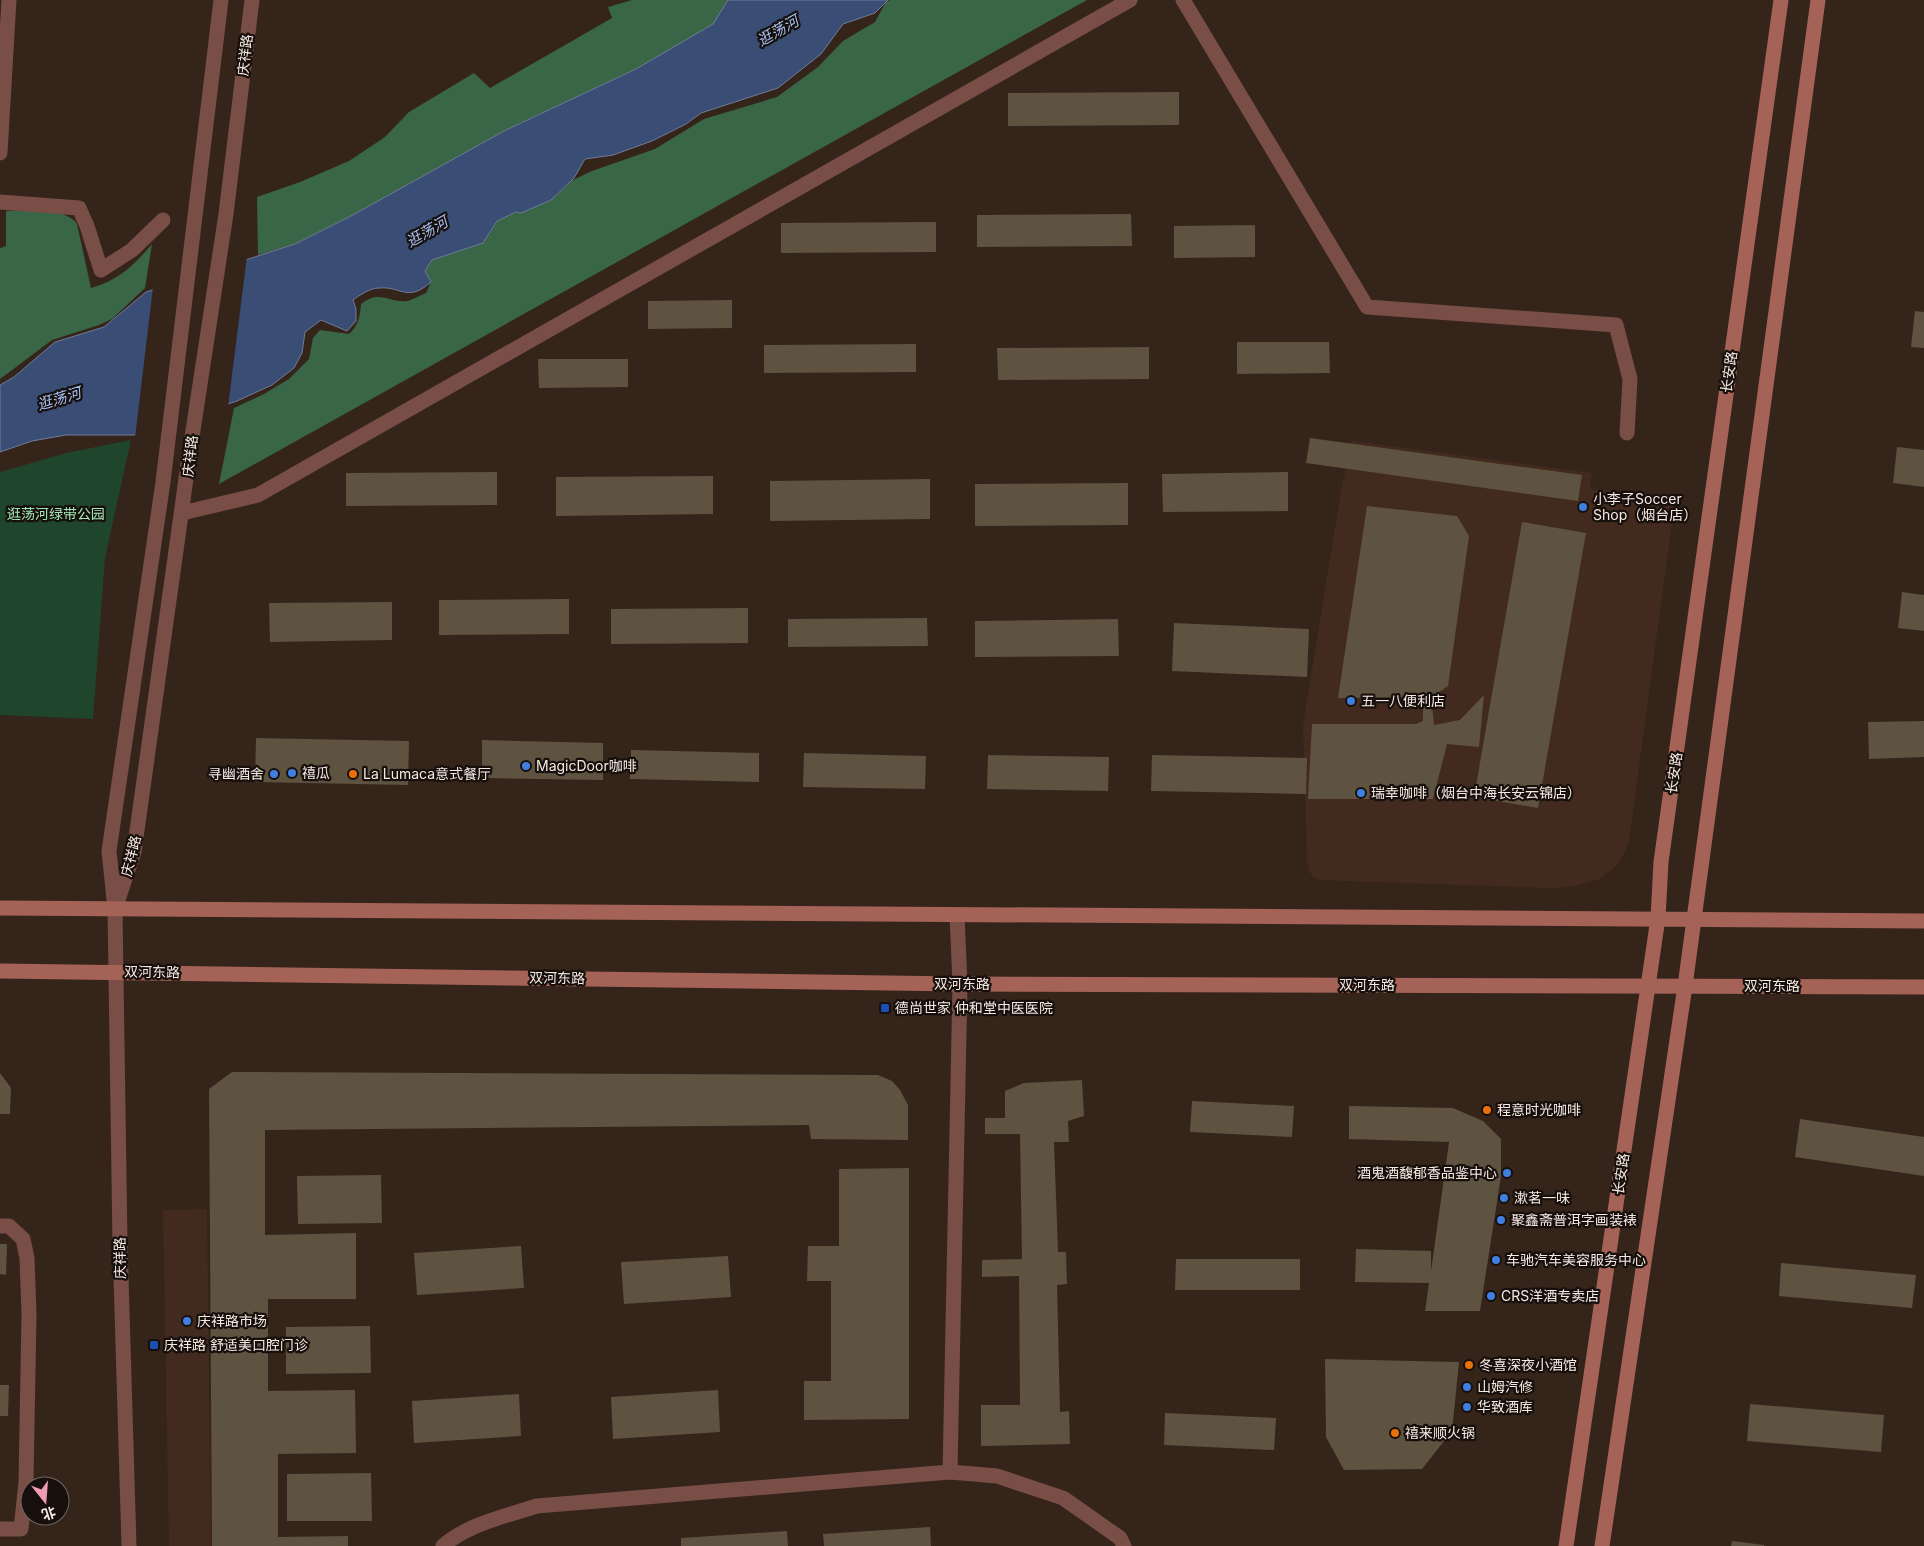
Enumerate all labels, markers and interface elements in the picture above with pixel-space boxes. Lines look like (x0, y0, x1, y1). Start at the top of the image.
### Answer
water label: 逛荡河 (754, 10, 805, 50)
street label: 庆祥路 (234, 33, 255, 77)
water label: 逛荡河 (403, 211, 454, 251)
street label: 长安路 (1717, 350, 1740, 394)
water label: 逛荡河 (35, 382, 86, 414)
street label: 庆祥路 (179, 434, 200, 478)
place label: 小李子Soccer Shop（烟台店） (1593, 490, 1697, 523)
marker: 小李子Soccer Shop（烟台店） (1577, 501, 1589, 513)
park label: 逛荡河绿带公园 (7, 505, 105, 522)
place label: 五一八便利店 (1361, 692, 1445, 709)
marker: 五一八便利店 (1345, 695, 1357, 707)
street label: 长安路 (1662, 751, 1685, 795)
place label: MagicDoor咖啡 (536, 757, 637, 774)
marker: MagicDoor咖啡 (520, 760, 532, 772)
place label: 禧瓜 (302, 764, 330, 781)
place label: 寻幽酒舍 (208, 765, 264, 782)
place label: La Lumaca意式餐厅 (363, 765, 491, 782)
marker: 禧瓜 (286, 767, 298, 779)
marker: 寻幽酒舍 (268, 768, 280, 780)
marker: La Lumaca意式餐厅 (347, 768, 359, 780)
place label: 瑞幸咖啡（烟台中海长安云锦店） (1371, 784, 1581, 801)
marker: 瑞幸咖啡（烟台中海长安云锦店） (1355, 787, 1367, 799)
street label: 庆祥路 (117, 833, 144, 878)
street label: 双河东路 (124, 963, 180, 980)
street label: 双河东路 (529, 969, 585, 986)
street label: 双河东路 (934, 975, 990, 992)
street label: 双河东路 (1339, 976, 1395, 993)
street label: 双河东路 (1744, 977, 1800, 994)
place label: 德尚世家 仲和堂中医医院 (895, 999, 1053, 1016)
marker: 德尚世家 仲和堂中医医院 (879, 1002, 891, 1014)
place label: 程意时光咖啡 (1497, 1101, 1581, 1118)
marker: 程意时光咖啡 (1481, 1104, 1493, 1116)
street label: 长安路 (1609, 1152, 1632, 1196)
place label: 酒鬼酒馥郁香品鉴中心 (1357, 1164, 1497, 1181)
marker: 酒鬼酒馥郁香品鉴中心 (1501, 1167, 1513, 1179)
place label: 漱茗一味 (1514, 1189, 1570, 1206)
marker: 漱茗一味 (1498, 1192, 1510, 1204)
place label: 聚鑫斋普洱字画装裱 (1511, 1211, 1637, 1228)
marker: 聚鑫斋普洱字画装裱 (1495, 1214, 1507, 1226)
street label: 庆祥路 (111, 1237, 128, 1279)
place label: 车驰汽车美容服务中心 (1506, 1251, 1646, 1268)
marker: 车驰汽车美容服务中心 (1490, 1254, 1502, 1266)
place label: CRS洋酒专卖店 (1501, 1287, 1599, 1304)
marker: CRS洋酒专卖店 (1485, 1290, 1497, 1302)
place label: 庆祥路市场 (197, 1312, 267, 1329)
marker: 庆祥路市场 (181, 1315, 193, 1327)
place label: 庆祥路 舒适美口腔门诊 (164, 1336, 308, 1353)
marker: 庆祥路 舒适美口腔门诊 (148, 1339, 160, 1351)
place label: 冬喜深夜小酒馆 (1479, 1356, 1577, 1373)
marker: 冬喜深夜小酒馆 (1463, 1359, 1475, 1371)
place label: 山姆汽修 (1477, 1378, 1533, 1395)
marker: 山姆汽修 (1461, 1381, 1473, 1393)
place label: 华致酒库 (1477, 1398, 1533, 1415)
marker: 华致酒库 (1461, 1401, 1473, 1413)
place label: 禧来顺火锅 (1405, 1424, 1475, 1441)
marker: 禧来顺火锅 (1389, 1427, 1401, 1439)
north arrow (20, 1476, 70, 1526)
text: 北 (40, 1504, 58, 1524)

